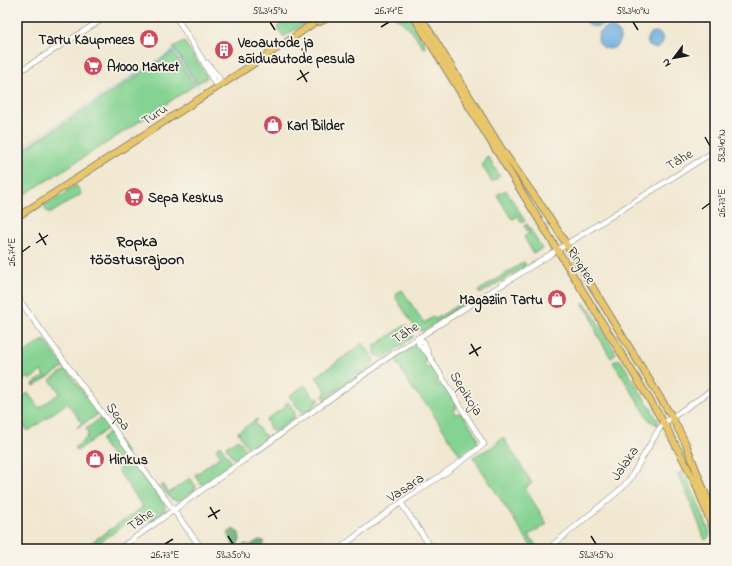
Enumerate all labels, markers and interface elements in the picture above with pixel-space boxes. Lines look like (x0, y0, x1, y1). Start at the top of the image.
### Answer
text: 58.345°N (253, 4, 288, 19)
text: 26.74°E (375, 4, 403, 19)
text: 58.340°N (616, 4, 650, 19)
shop icon: Tartu Kaupmees (138, 28, 160, 50)
place label: Tartu Kaupmees (38, 30, 135, 51)
place label: Veoautode ja sõiduautode pesula (237, 33, 355, 70)
north arrow (654, 38, 694, 78)
building icon: Veoautode ja sõiduautode pesula (213, 39, 235, 61)
supermarket icon: A1000 Market (82, 55, 104, 77)
text: N (658, 55, 675, 70)
place label: A1000 Market (107, 57, 180, 78)
street label: Turu (138, 99, 172, 132)
shop icon: Karl Bilder (262, 114, 284, 136)
place label: Karl Bilder (287, 116, 345, 137)
text: 58.340°N (715, 129, 730, 163)
street label: Tähe (662, 144, 698, 177)
supermarket icon: Sepa Keskus (123, 186, 145, 208)
place label: Sepa Keskus (148, 188, 223, 209)
text: 26.73°E (715, 189, 730, 217)
district label: Ropka tööstusrajoon (89, 230, 184, 272)
text: 26.74°E (5, 238, 20, 266)
street label: Ringtee (560, 243, 601, 290)
shop icon: Magaziin Tartu (546, 288, 568, 310)
place label: Magaziin Tartu (459, 290, 543, 313)
street label: Tähe (388, 316, 424, 350)
street label: Sepikoja (444, 367, 488, 420)
street label: Sepa (100, 398, 135, 435)
street label: Jalaka (606, 442, 645, 485)
shop icon: Hinkus (84, 448, 106, 470)
place label: Hinkus (109, 450, 148, 471)
street label: Vasara (382, 468, 429, 509)
street label: Tähe (123, 503, 159, 537)
text: 26.73°E (151, 548, 179, 563)
text: 58.350°N (215, 548, 251, 563)
text: 58.345°N (579, 548, 614, 563)

